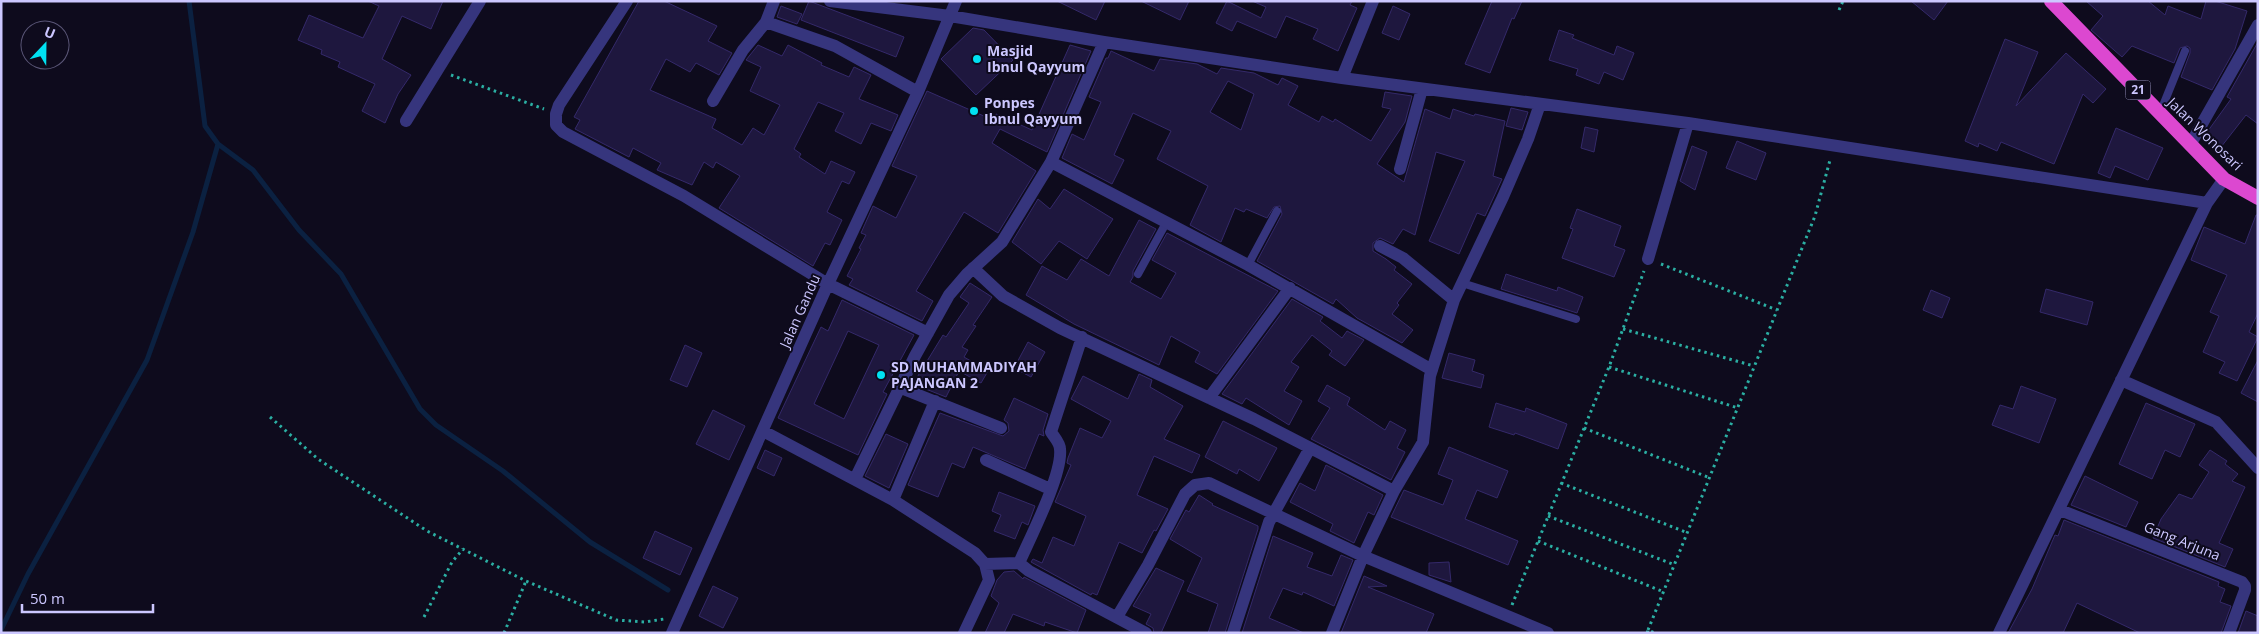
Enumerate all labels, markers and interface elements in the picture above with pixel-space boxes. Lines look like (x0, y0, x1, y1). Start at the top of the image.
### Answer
north arrow (20, 20, 70, 70)
text: U (42, 22, 59, 43)
place label: Masjid Ibnul Qayyum (987, 41, 1085, 76)
marker: Masjid Ibnul Qayyum (971, 53, 983, 65)
road number: 21 (2126, 80, 2150, 100)
street label: Jalan Wonosari (2162, 92, 2247, 174)
place label: Ponpes Ibnul Qayyum (984, 93, 1082, 128)
marker: Ponpes Ibnul Qayyum (968, 105, 980, 117)
street label: Jalan Gandu (774, 271, 824, 352)
place label: SD MUHAMMADIYAH PAJANGAN 2 (891, 357, 1037, 392)
marker: SD MUHAMMADIYAH PAJANGAN 2 (875, 369, 887, 381)
street label: Gang Arjuna (2141, 517, 2223, 564)
scale bar (22, 582, 154, 614)
text: 50 m (30, 588, 65, 608)

